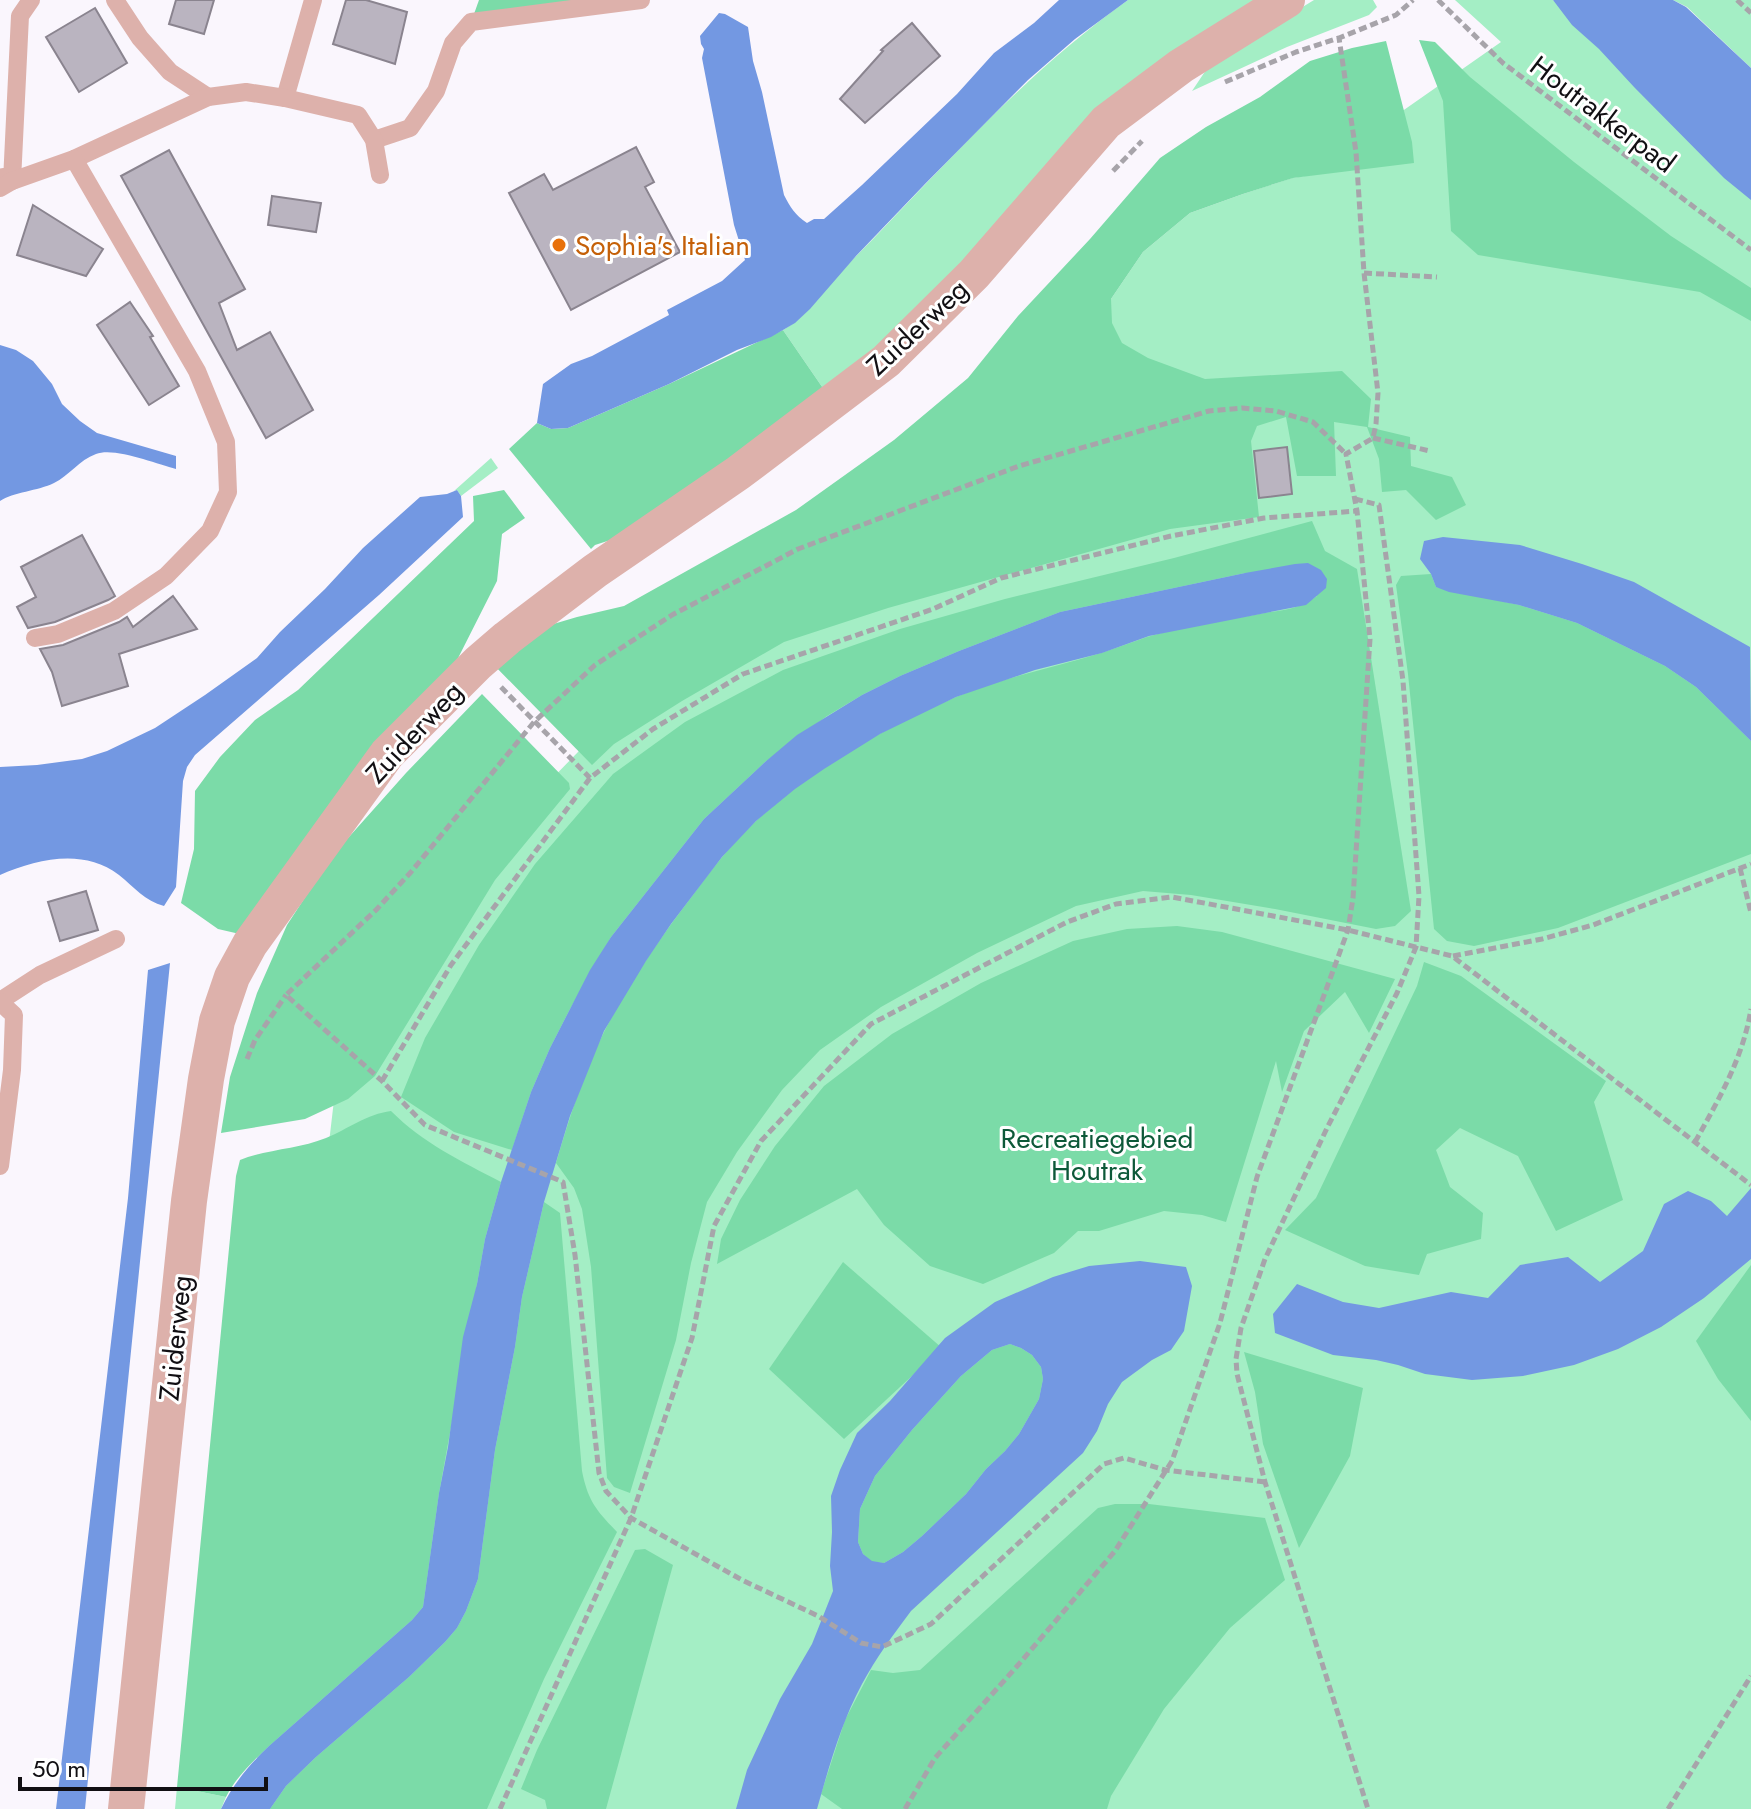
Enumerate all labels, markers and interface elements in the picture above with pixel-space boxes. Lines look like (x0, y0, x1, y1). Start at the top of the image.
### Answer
street label: Houtrakkerpad (1521, 46, 1684, 183)
place label: Sophia's Italian (575, 225, 750, 266)
marker: Sophia's Italian (550, 236, 568, 254)
street label: Zuiderweg (857, 269, 977, 385)
street label: Zuiderweg (356, 672, 472, 792)
park label: Recreatiegebied Houtrak (1001, 1118, 1193, 1191)
street label: Zuiderweg (149, 1273, 202, 1403)
scale bar (20, 1741, 266, 1791)
text: 50 m (32, 1751, 86, 1786)

